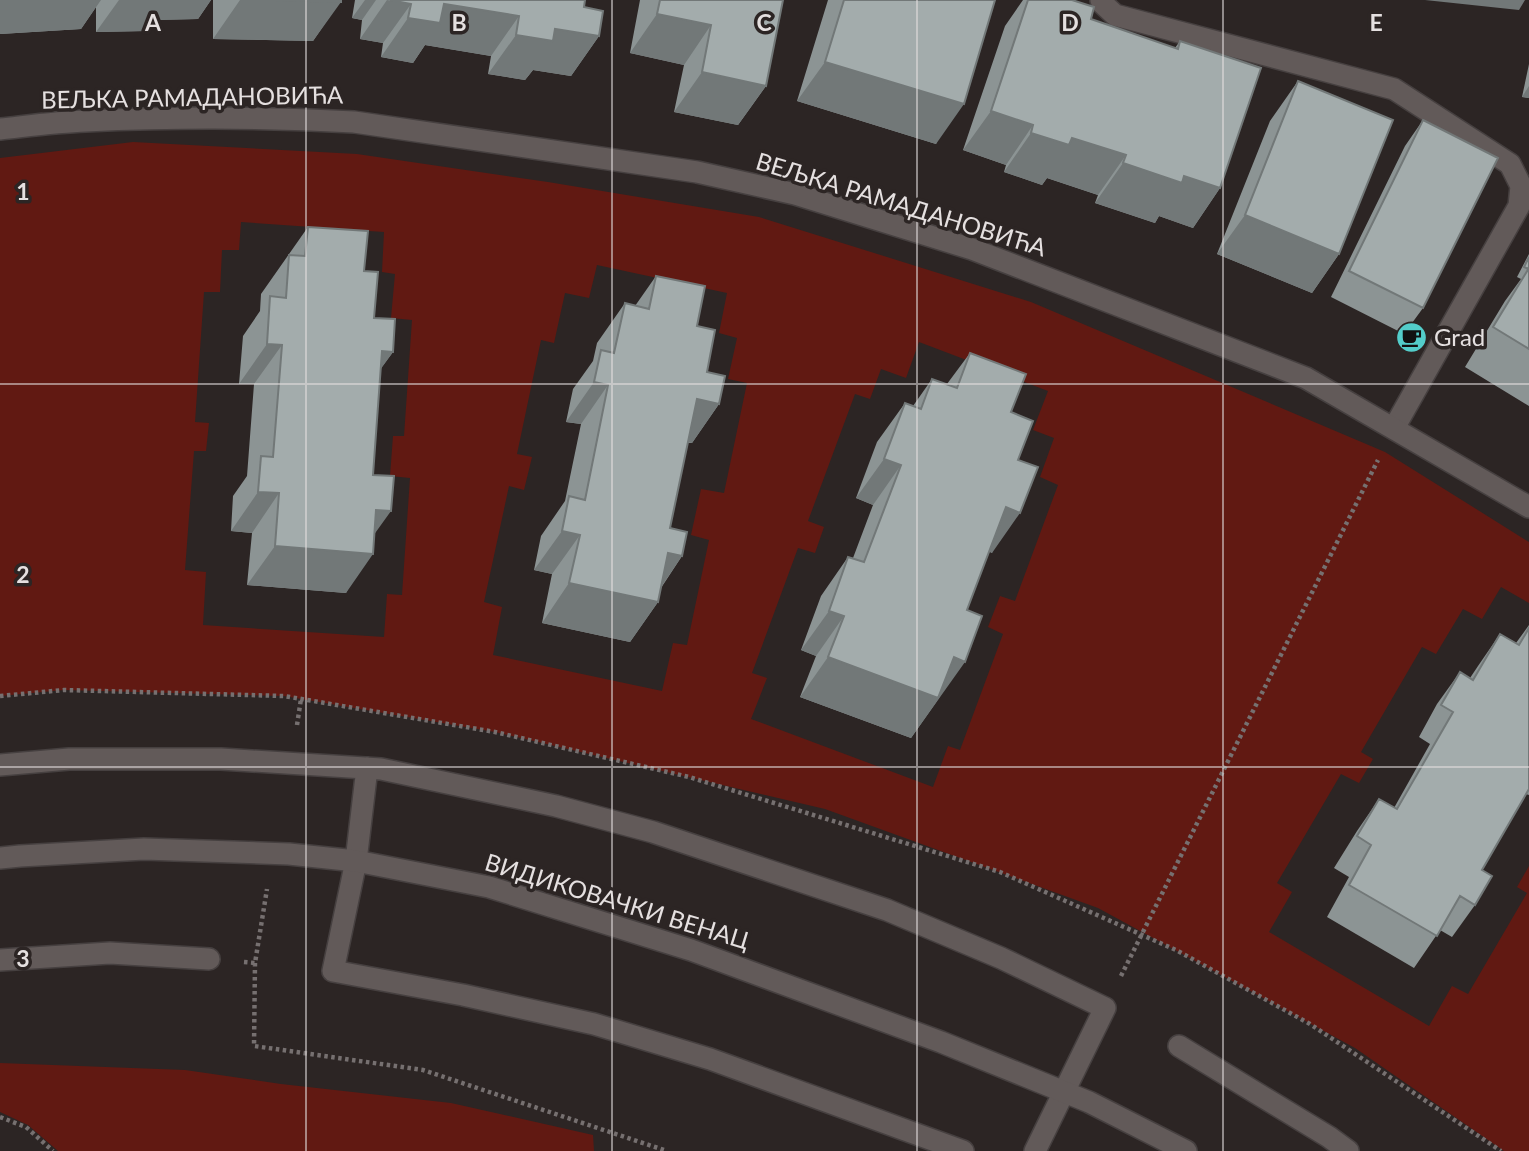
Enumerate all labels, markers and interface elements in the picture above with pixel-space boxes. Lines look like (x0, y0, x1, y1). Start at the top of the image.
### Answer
text: A (144, 8, 162, 36)
text: B (451, 8, 467, 36)
text: C (756, 8, 772, 36)
text: D (1061, 8, 1079, 36)
text: E (1369, 8, 1383, 36)
street label: ВЕЉКА РАМАДАНОВИЋА (41, 79, 344, 114)
street label: ВЕЉКА РАМАДАНОВИЋА (753, 146, 1051, 262)
text: 1 (16, 177, 30, 205)
cafe icon: Grad (1394, 321, 1428, 355)
place label: Grad (1434, 322, 1485, 351)
text: 2 (16, 560, 30, 588)
street label: ВИДИКОВАЧКИ ВЕНАЦ (482, 847, 753, 955)
text: 3 (16, 944, 30, 972)

